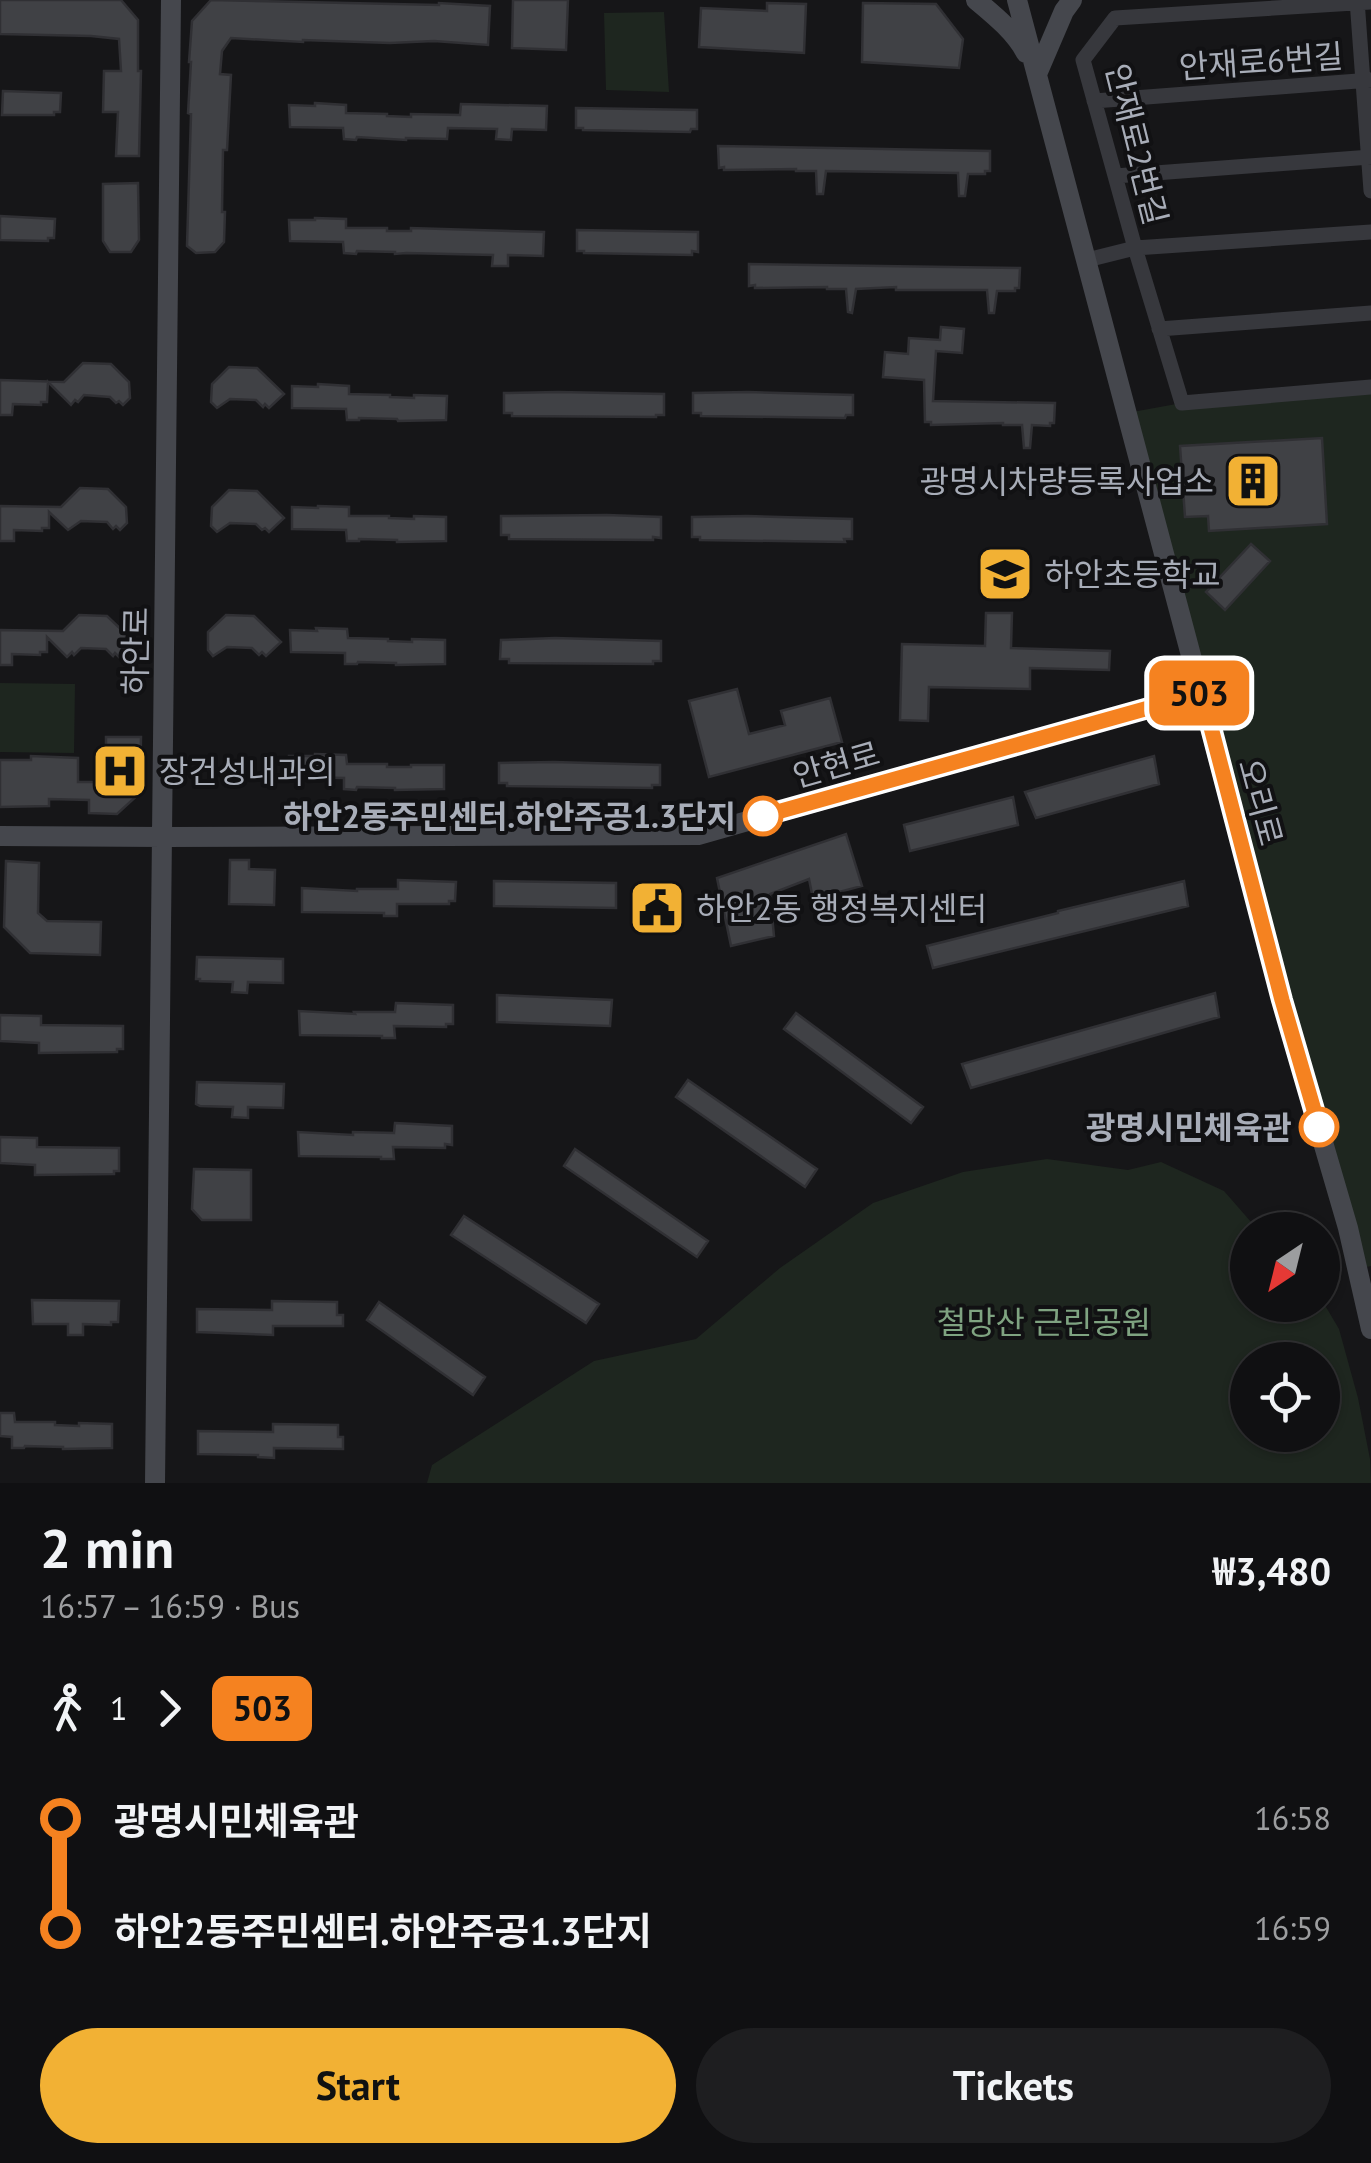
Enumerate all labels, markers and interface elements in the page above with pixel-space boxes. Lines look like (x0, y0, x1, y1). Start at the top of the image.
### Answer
street label: 안재로6번길 (1177, 34, 1345, 88)
street label: 안재로2번길 (1097, 59, 1177, 229)
building icon: 광명시차량등록사업소 (1223, 451, 1283, 511)
place label: 광명시차량등록사업소 (920, 460, 1214, 502)
school or university icon: 하안초등학교 (975, 544, 1035, 604)
place label: 하안초등학교 (1044, 553, 1221, 595)
street label: 하안로 (113, 606, 157, 696)
line badge: 503 (1142, 660, 1256, 726)
text: 503 (1169, 670, 1229, 716)
street label: 안현로 (788, 732, 884, 796)
hospital icon: 장건성내과의 (90, 741, 150, 801)
place label: 장건성내과의 (159, 750, 336, 792)
street label: 오리로 (1229, 754, 1293, 850)
place label: 하안2동주민센터.하안주공1.3단지 (283, 795, 736, 837)
marker: 하안2동주민센터.하안주공1.3단지 (744, 797, 782, 835)
public building icon: 하안2동 행정복지센터 (627, 878, 687, 938)
place label: 하안2동 행정복지센터 (696, 887, 987, 929)
place label: 광명시민체육관 (1086, 1106, 1292, 1148)
marker: 광명시민체육관 (1300, 1108, 1338, 1146)
north arrow (1230, 1212, 1340, 1322)
map controls (1230, 1212, 1340, 1452)
park label: 철망산 근린공원 (937, 1301, 1151, 1343)
button: locate (1230, 1342, 1340, 1452)
text: 2 min (40, 1512, 174, 1583)
text: ₩3,480 (1213, 1546, 1331, 1595)
text: 16:57 – 16:59 · Bus (40, 1585, 300, 1627)
icon: walk (40, 1681, 95, 1736)
icon: forward (142, 1681, 197, 1736)
text: 503 (232, 1685, 292, 1731)
text: 1 (110, 1687, 127, 1729)
text: 광명시민체육관 (114, 1796, 359, 1845)
text: 16:58 (1254, 1797, 1331, 1839)
text: 하안2동주민센터.하안주공1.3단지 (114, 1906, 652, 1955)
text: 16:59 (1254, 1907, 1331, 1949)
button: Start (40, 2028, 676, 2143)
button: Tickets (696, 2028, 1331, 2143)

